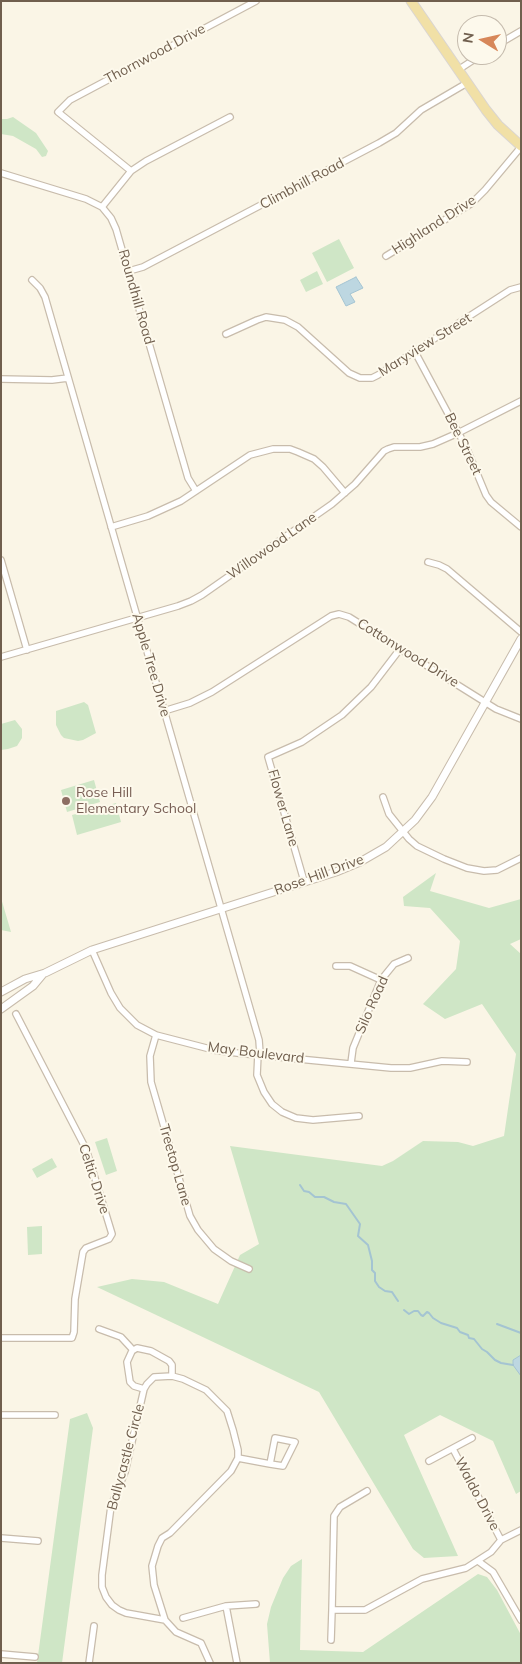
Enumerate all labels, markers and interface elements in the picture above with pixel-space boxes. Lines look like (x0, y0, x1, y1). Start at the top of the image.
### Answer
north arrow (457, 15, 507, 65)
street label: Thornwood Drive (102, 20, 208, 88)
text: N (458, 31, 478, 44)
street label: Climbhill Road (257, 155, 347, 213)
street label: Highland Drive (389, 192, 479, 258)
street label: Roundhill Road (114, 247, 158, 347)
street label: Maryview Street (375, 310, 475, 380)
street label: Bee Street (441, 410, 485, 478)
street label: Willowood Lane (224, 509, 320, 583)
street label: Apple Tree Drive (128, 611, 174, 719)
street label: Cottonwood Drive (354, 615, 462, 691)
street label: Flower Lane (264, 768, 302, 848)
place label: Rose Hill Elementary School (76, 785, 196, 818)
marker: Rose Hill Elementary School (60, 795, 72, 807)
street label: Rose Hill Drive (272, 851, 366, 899)
street label: Silo Road (352, 974, 392, 1036)
street label: May Boulevard (207, 1039, 305, 1067)
street label: Treetop Lane (155, 1122, 195, 1208)
street label: Celtic Drive (75, 1142, 113, 1216)
street label: Ballycastle Circle (104, 1402, 148, 1512)
street label: Waldo Drive (451, 1455, 503, 1533)

